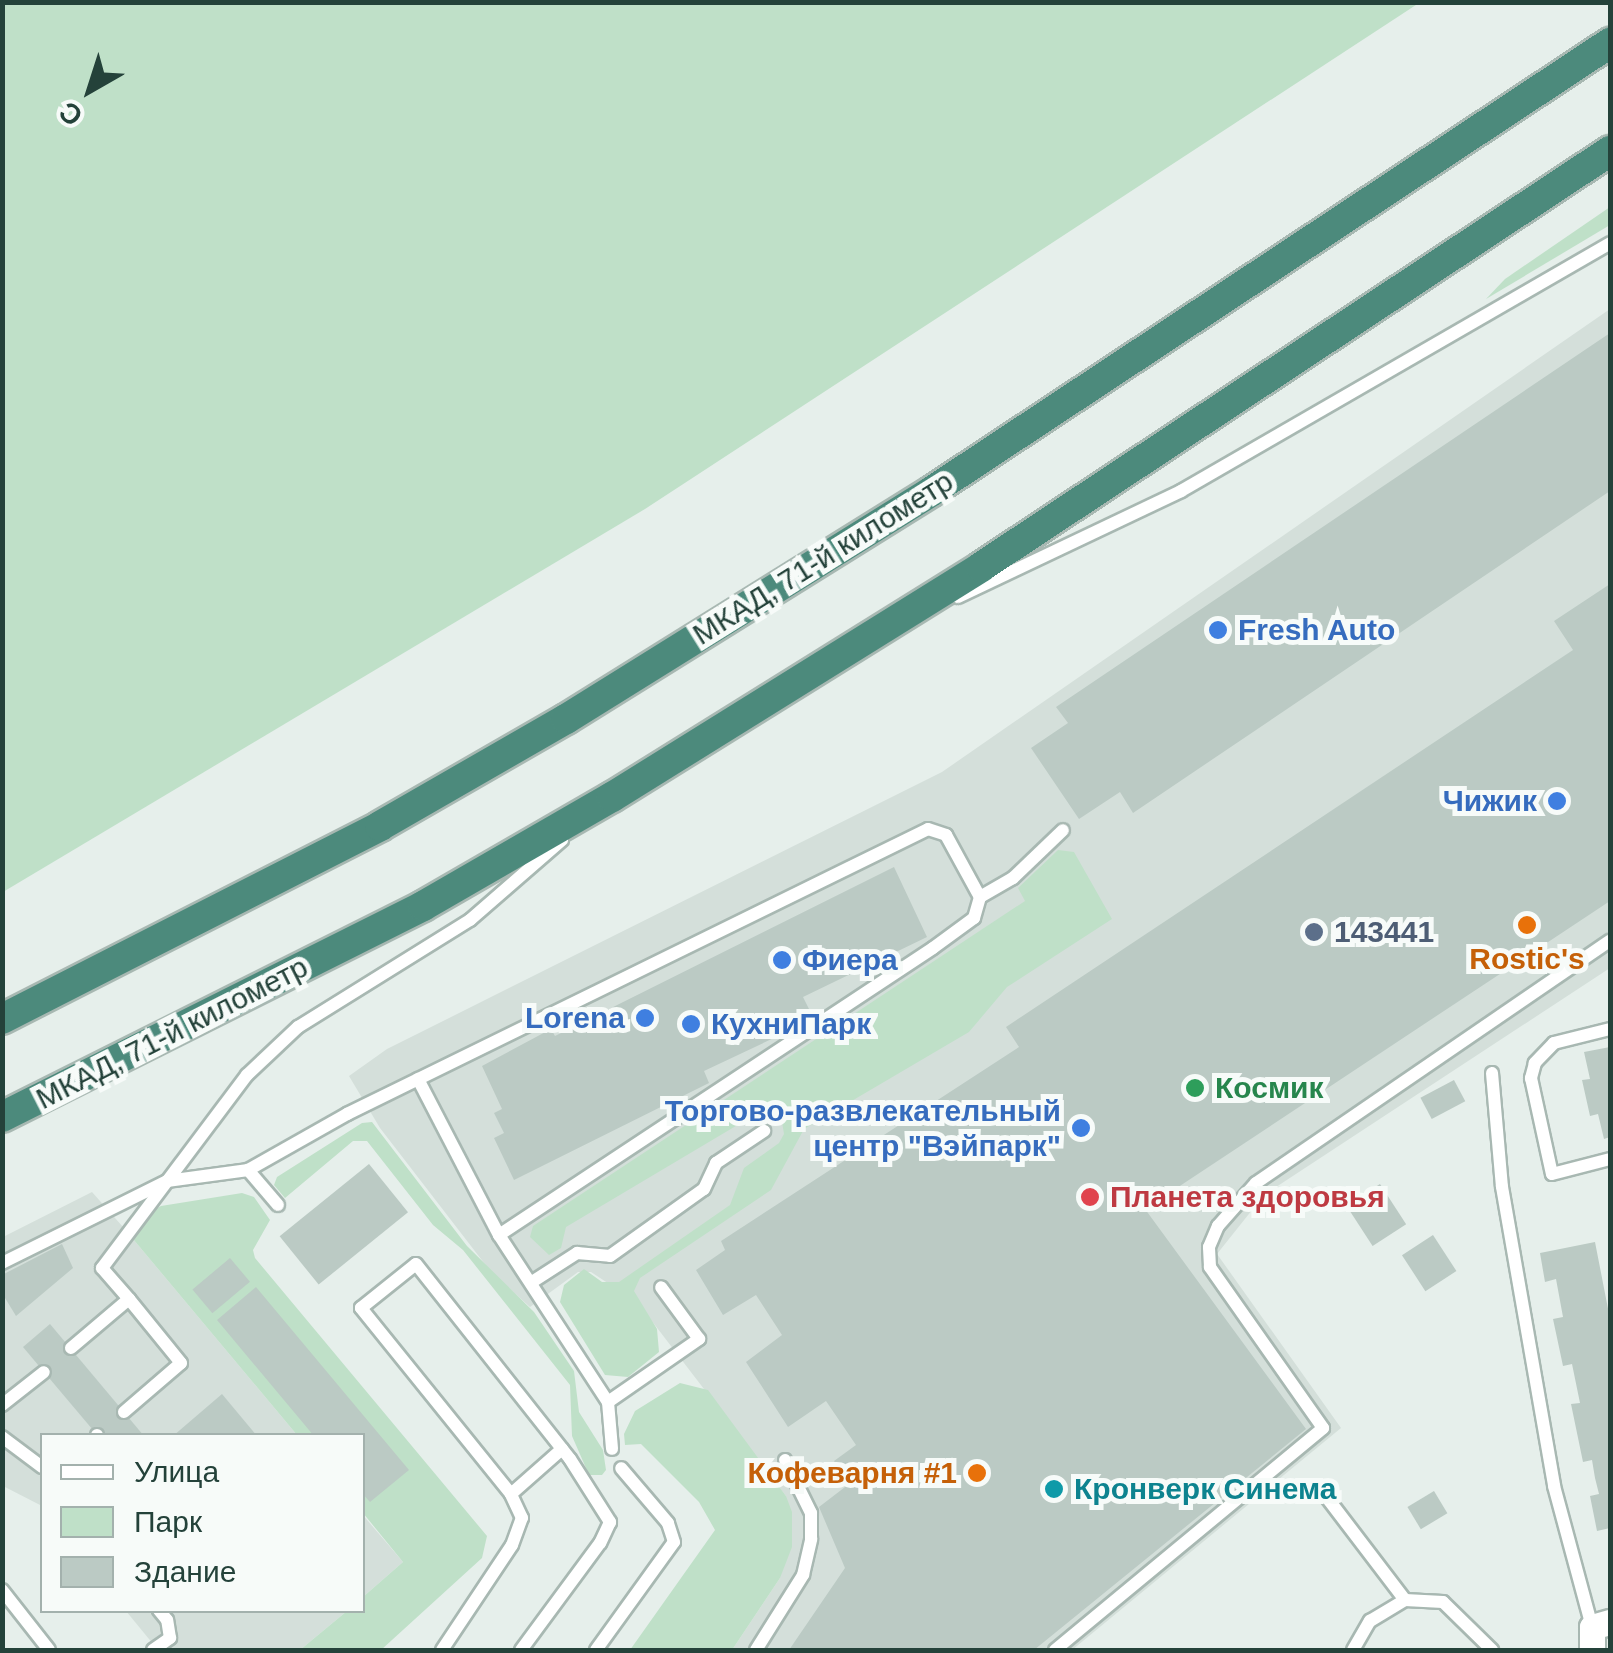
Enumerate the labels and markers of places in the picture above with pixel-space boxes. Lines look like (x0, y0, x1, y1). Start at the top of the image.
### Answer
place label: Fresh Auto (1238, 612, 1396, 648)
marker: Fresh Auto (1207, 619, 1229, 641)
place label: Чижик (1443, 783, 1537, 819)
marker: Чижик (1546, 790, 1568, 812)
place label: 143441 (1334, 914, 1434, 950)
marker: Rostic's (1516, 914, 1538, 936)
marker: 143441 (1303, 921, 1325, 943)
place label: Rostic's (1469, 941, 1585, 977)
place label: Фиера (802, 942, 898, 978)
marker: Фиера (771, 949, 793, 971)
place label: Lorena (525, 1000, 625, 1036)
place label: КухниПарк (711, 1006, 871, 1042)
marker: Lorena (634, 1007, 656, 1029)
marker: КухниПарк (680, 1013, 702, 1035)
place label: Космик (1215, 1070, 1324, 1106)
marker: Космик (1184, 1077, 1206, 1099)
place label: Торгово-развлекательный центр "Вэйпарк" (665, 1093, 1061, 1164)
marker: Торгово-развлекательный центр "Вэйпарк" (1070, 1117, 1092, 1139)
place label: Планета здоровья (1110, 1179, 1385, 1215)
marker: Планета здоровья (1079, 1186, 1101, 1208)
place label: Кофеварня #1 (747, 1455, 957, 1491)
marker: Кофеварня #1 (966, 1462, 988, 1484)
place label: Кронверк Синема (1074, 1471, 1336, 1507)
marker: Кронверк Синема (1043, 1478, 1065, 1500)

